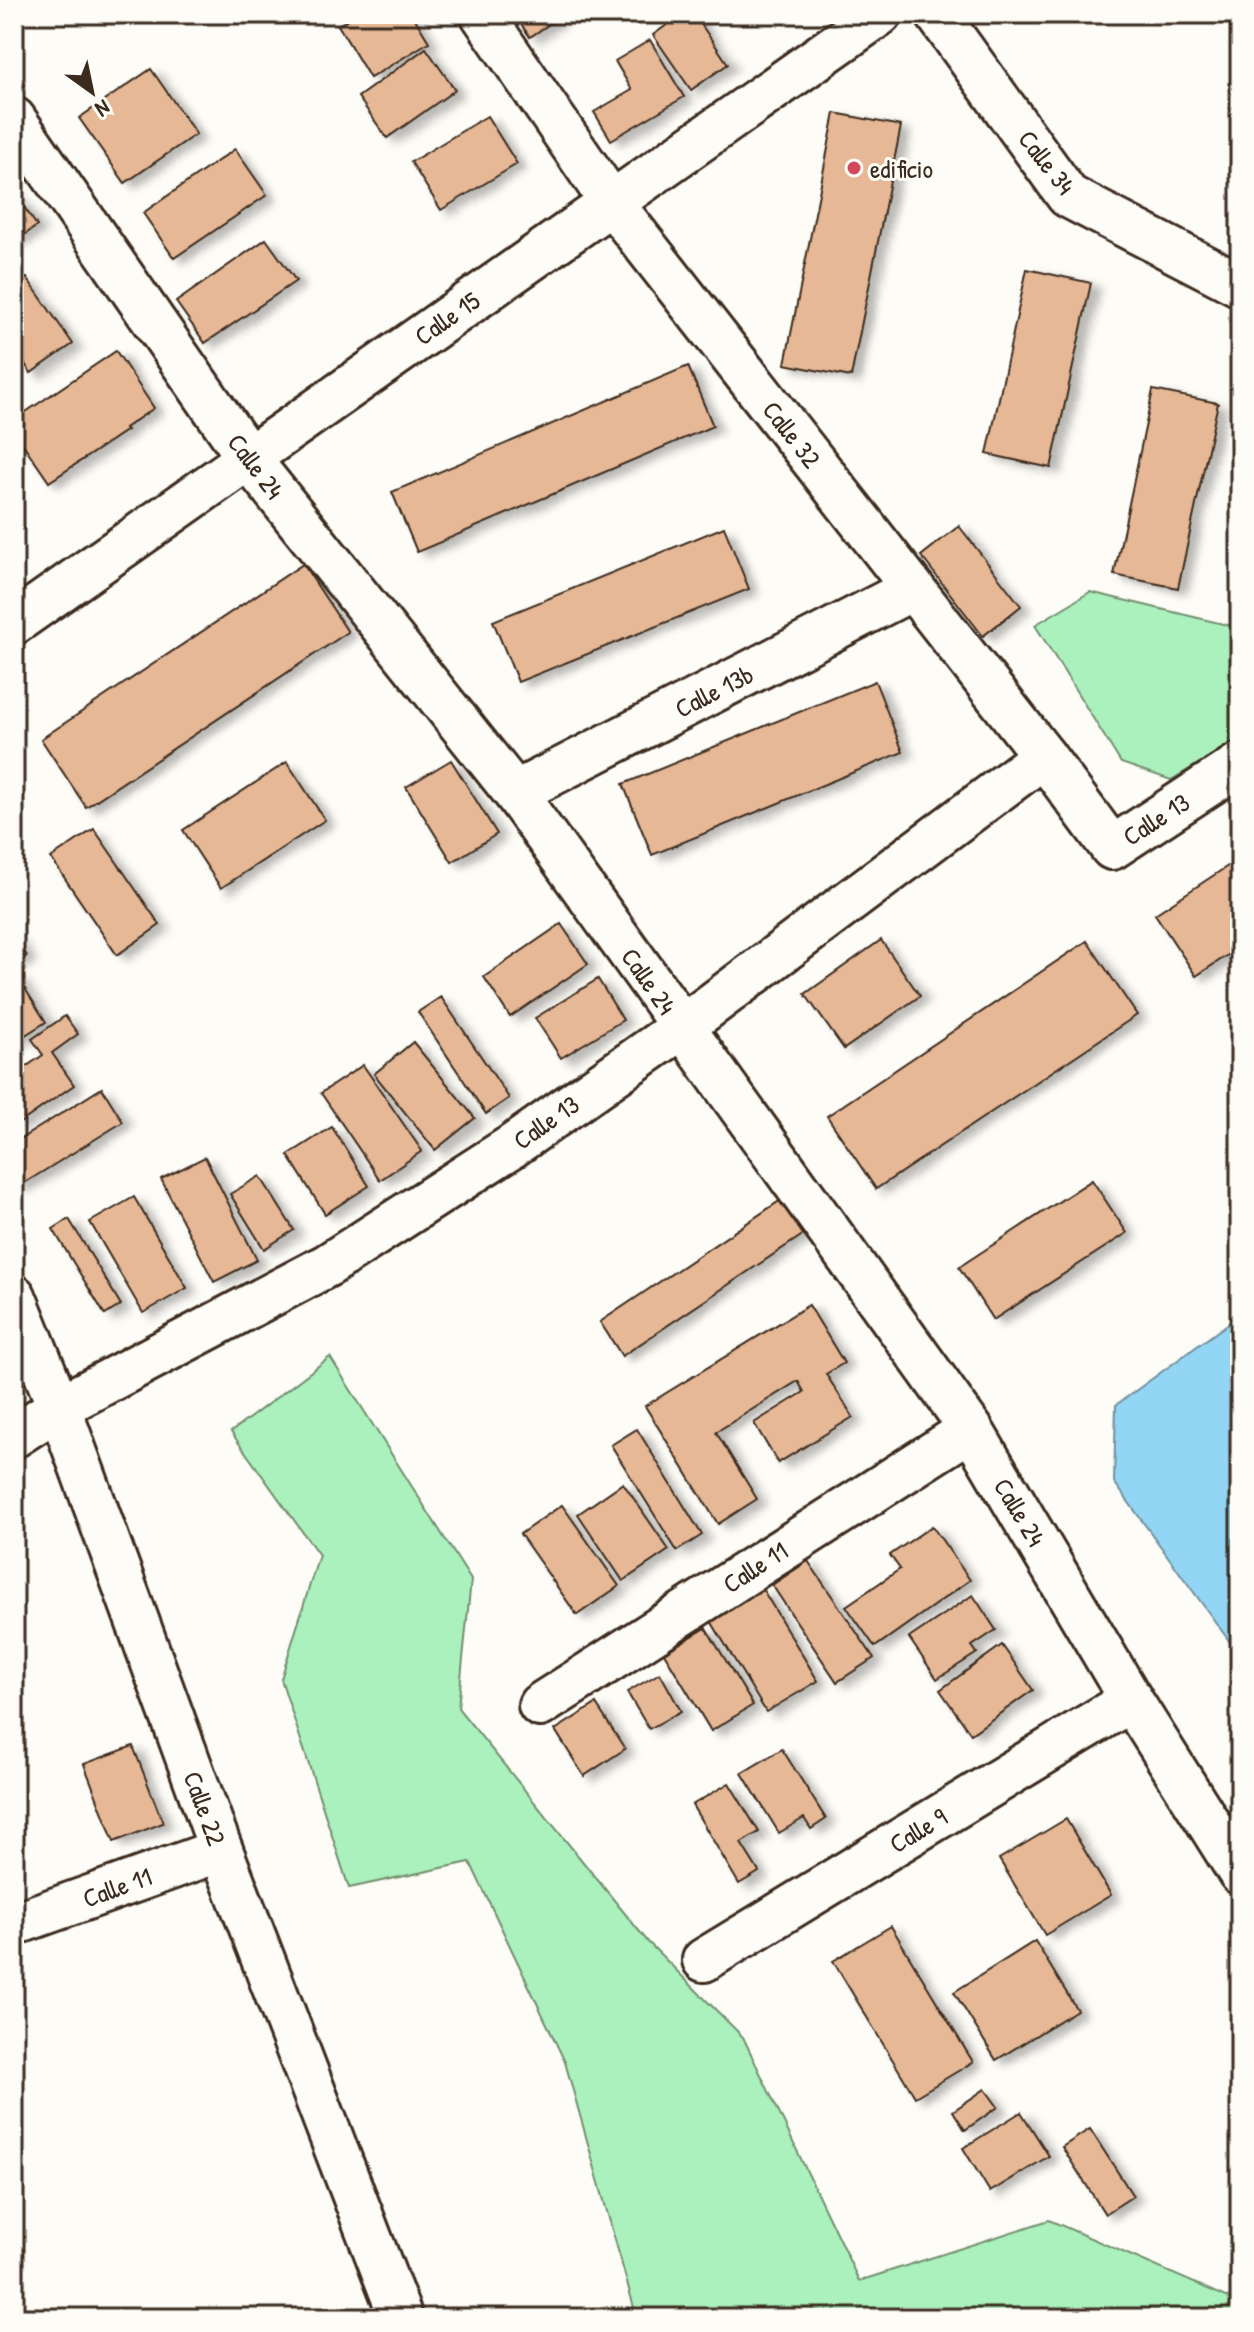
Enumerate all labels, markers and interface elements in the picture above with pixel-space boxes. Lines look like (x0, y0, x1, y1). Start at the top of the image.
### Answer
north arrow (52, 52, 132, 132)
text: N (90, 93, 116, 125)
street label: Calle 34 (1011, 122, 1083, 202)
place label: edificio (870, 151, 933, 186)
marker: edificio (845, 159, 863, 177)
street label: Calle 15 (407, 283, 487, 353)
street label: Calle 32 (755, 393, 829, 475)
street label: Calle 24 (220, 426, 292, 506)
street label: Calle 13b (669, 656, 759, 726)
street label: Calle 13 (1116, 784, 1196, 854)
street label: Calle 24 (613, 941, 685, 1021)
street label: Calle 13 (506, 1087, 586, 1157)
street label: Calle 24 (986, 1471, 1054, 1553)
street label: Calle 11 (716, 1533, 794, 1601)
street label: Calle 22 (176, 1766, 234, 1850)
street label: Calle 9 (883, 1799, 953, 1861)
street label: Calle 11 (78, 1858, 156, 1916)

